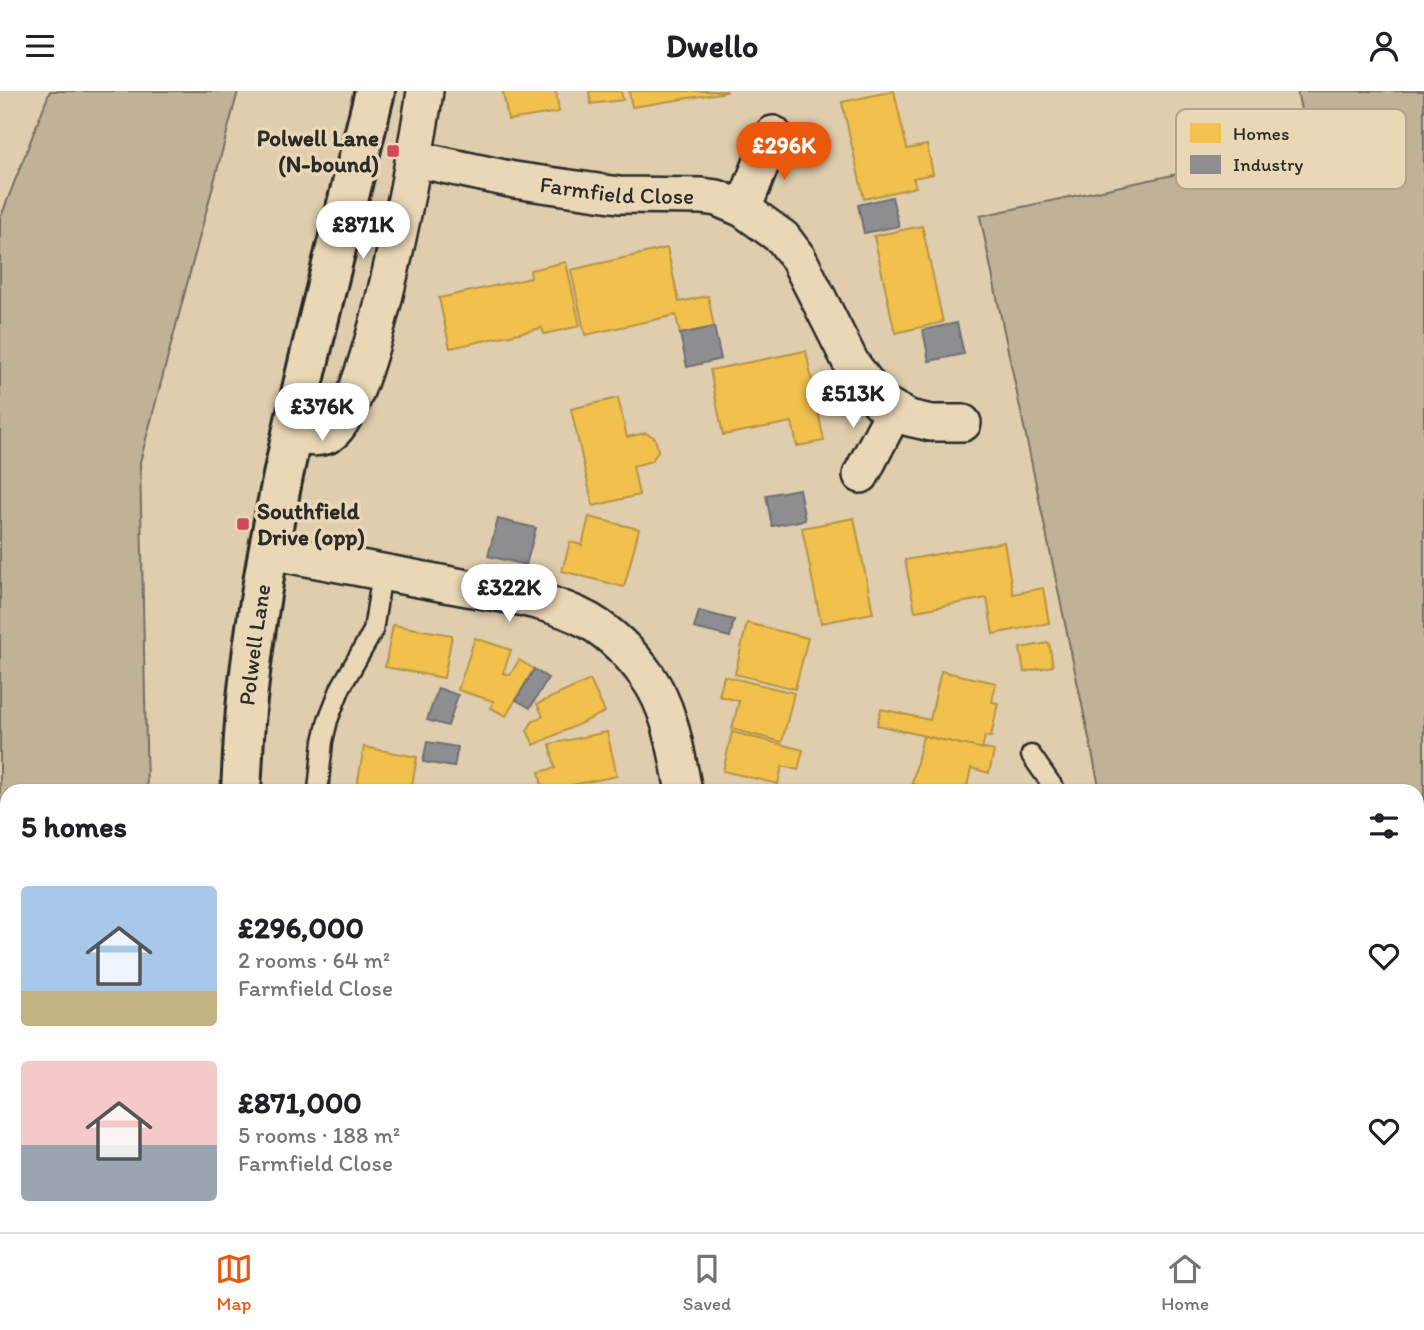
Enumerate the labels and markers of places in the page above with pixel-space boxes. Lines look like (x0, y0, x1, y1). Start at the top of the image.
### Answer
pin: £296K (735, 123, 833, 182)
place label: Polwell Lane (N-bound) (257, 124, 379, 178)
marker: Polwell Lane (N-bound) (385, 143, 401, 159)
pin: £871K (314, 201, 412, 261)
pin: £513K (804, 371, 902, 430)
pin: £376K (273, 383, 371, 443)
place label: Southfield Drive (opp) (257, 497, 365, 551)
marker: Southfield Drive (opp) (235, 516, 251, 532)
pin: £322K (460, 565, 558, 624)

